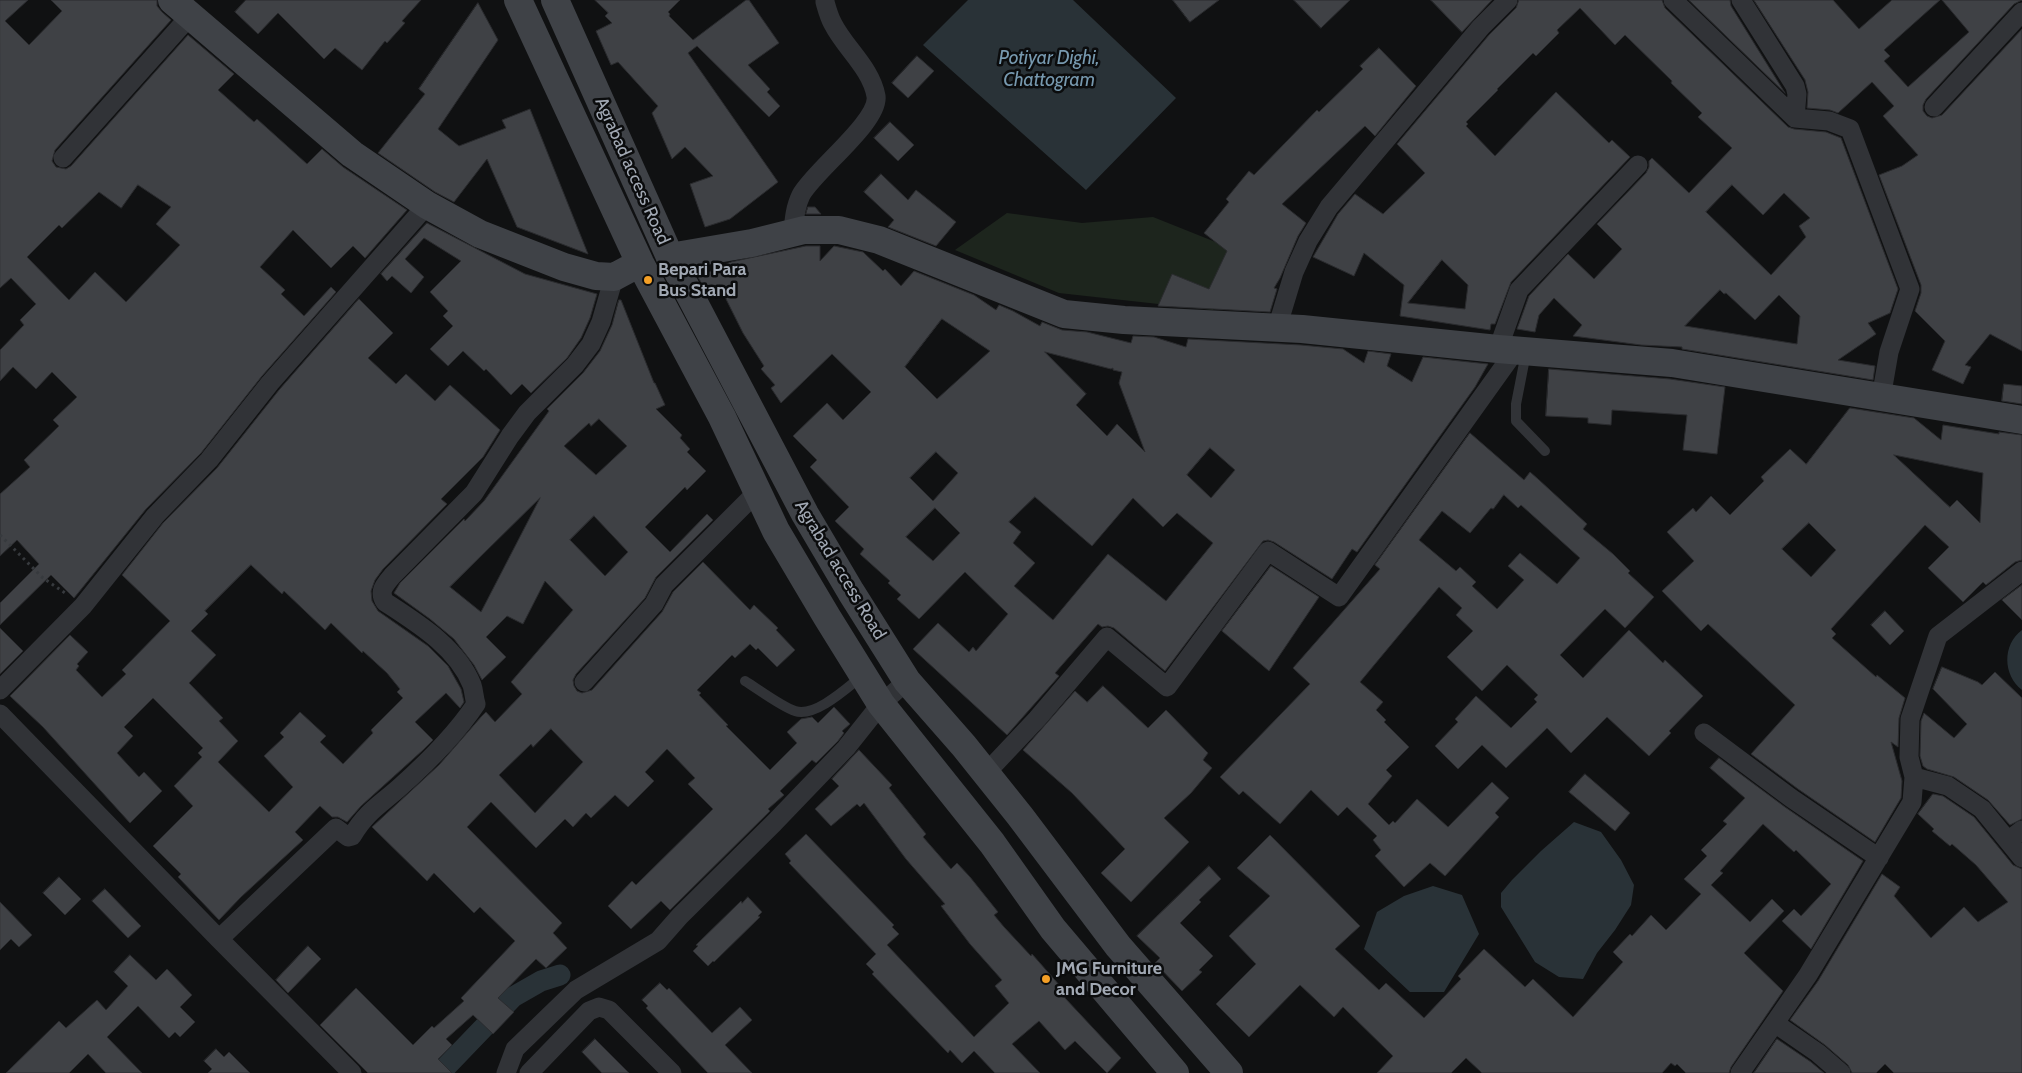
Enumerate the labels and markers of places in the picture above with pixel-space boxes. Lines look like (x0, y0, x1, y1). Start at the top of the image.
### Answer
place label: Bepari Para Bus Stand (658, 259, 746, 302)
marker: Bepari Para Bus Stand (642, 274, 654, 286)
place label: JMG Furniture and Decor (1056, 958, 1162, 1001)
marker: JMG Furniture and Decor (1040, 973, 1052, 985)

